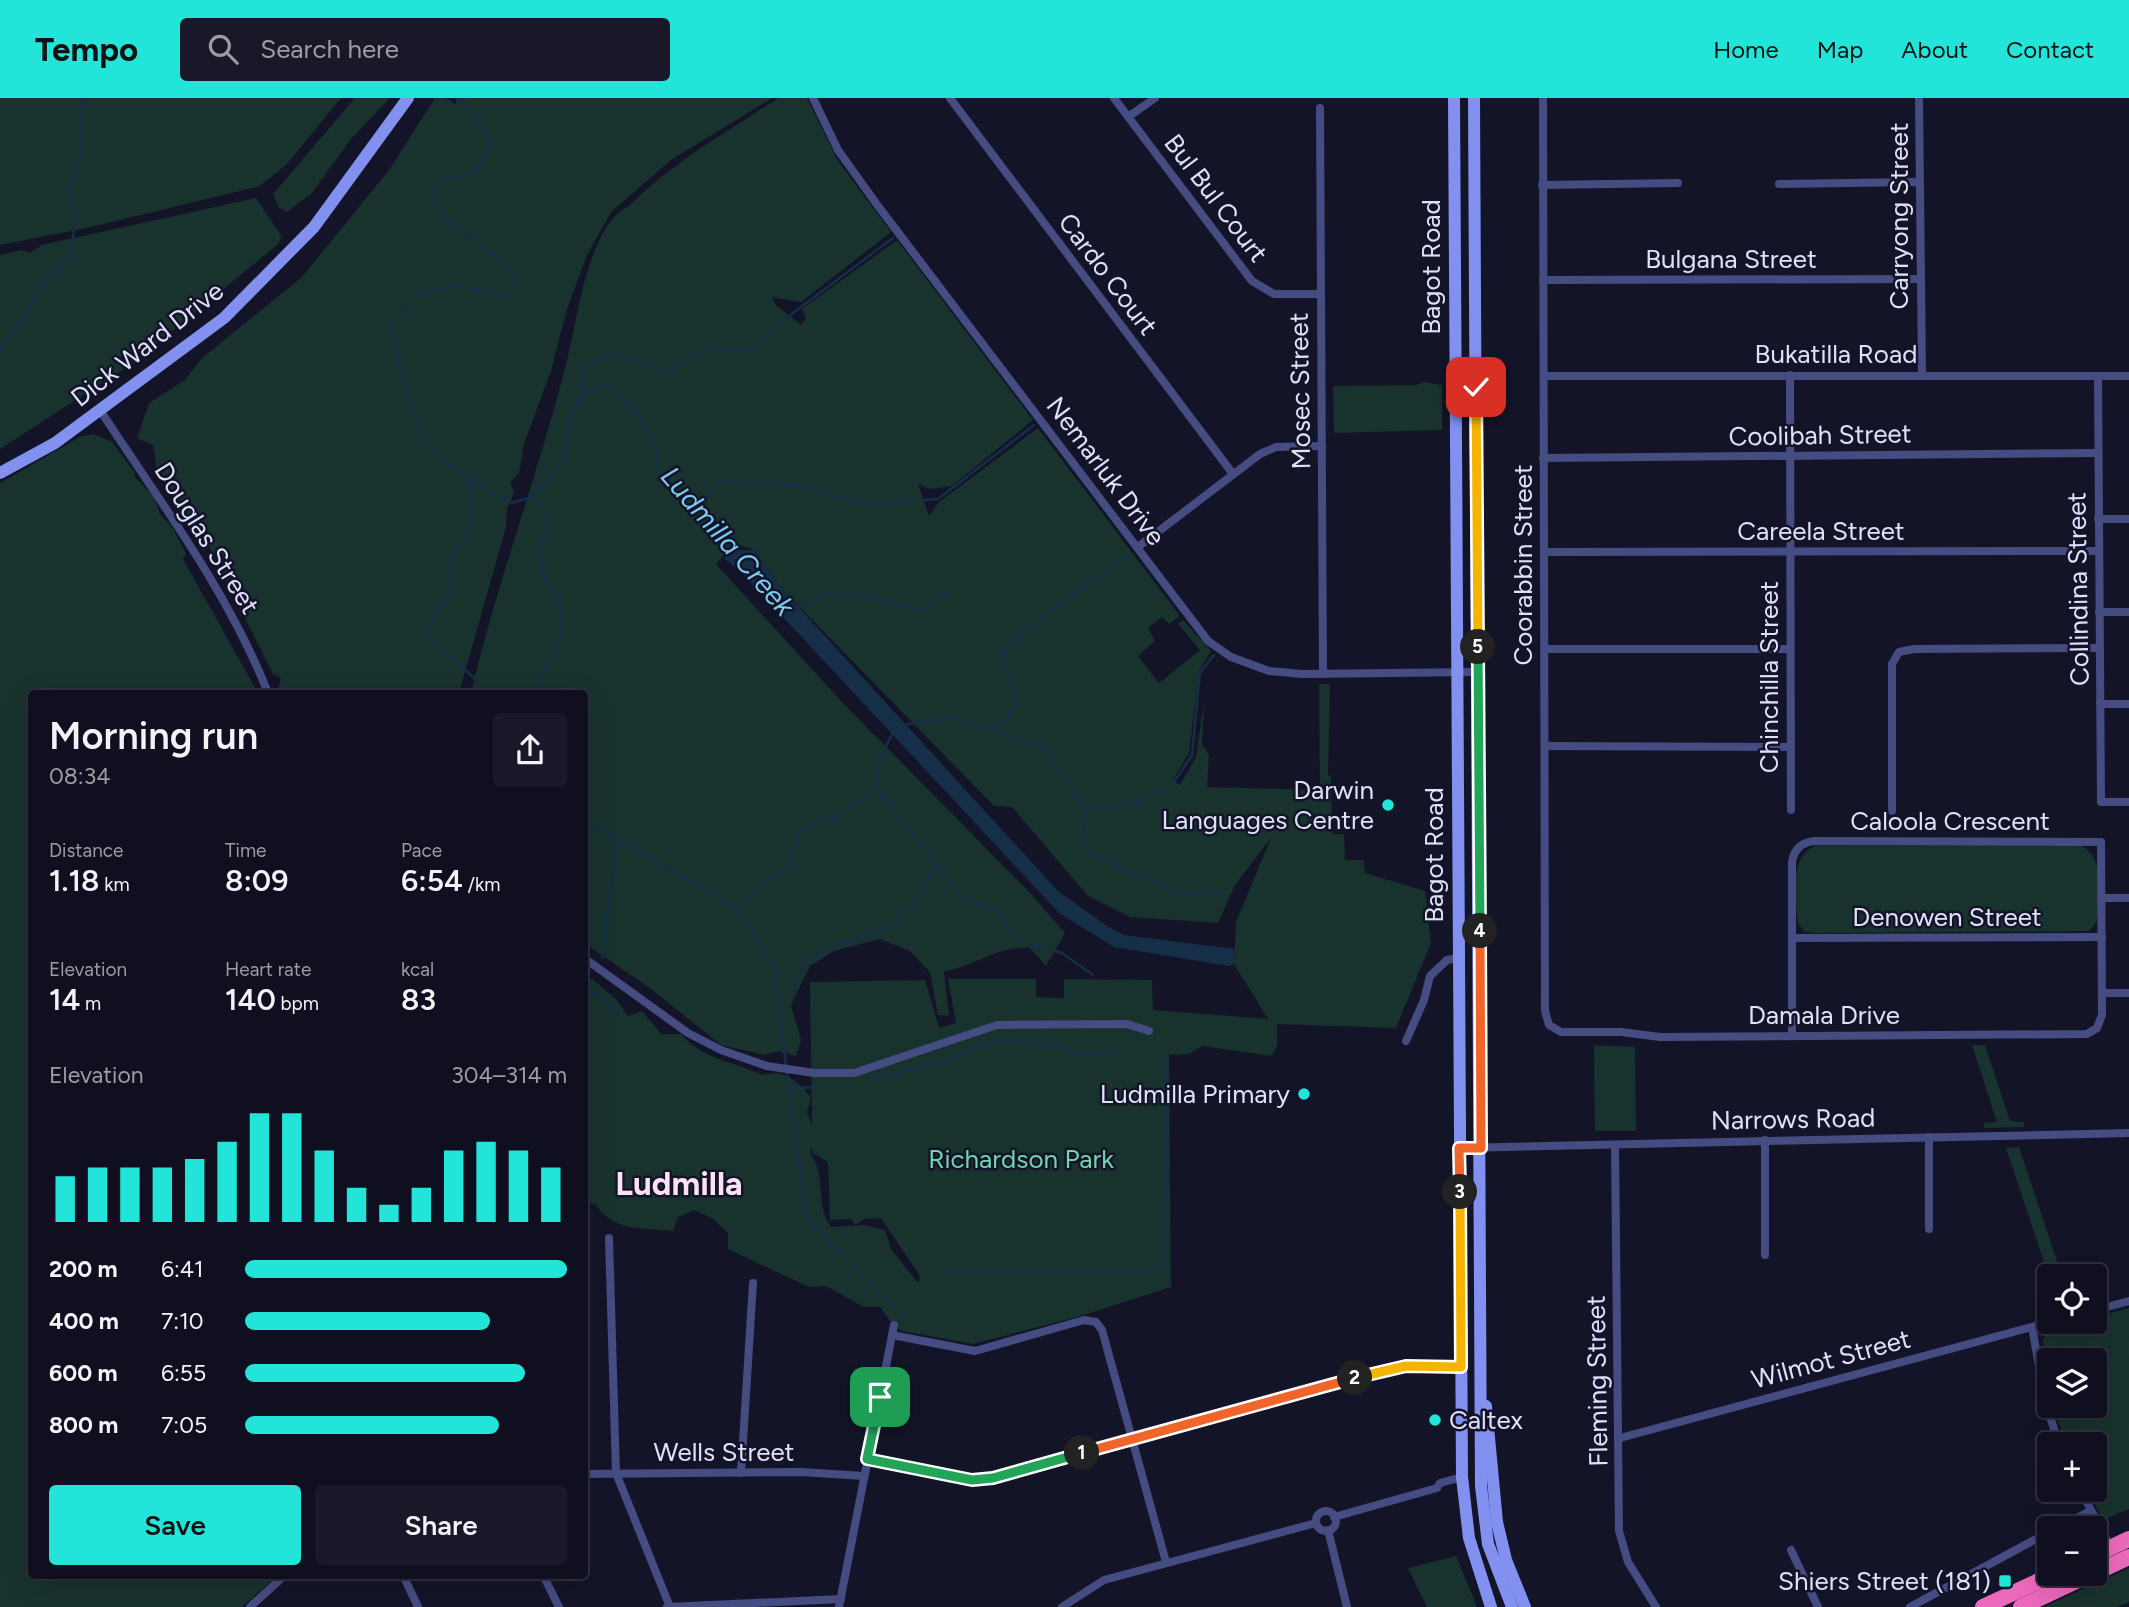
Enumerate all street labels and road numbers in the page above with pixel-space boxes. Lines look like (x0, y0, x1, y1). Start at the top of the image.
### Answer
street label: Carryong Street (1883, 122, 1915, 310)
street label: Bul Bul Court (1157, 128, 1275, 268)
street label: Bagot Road (1415, 199, 1447, 335)
street label: Cardo Court (1052, 207, 1164, 341)
street label: Bulgana Street (1645, 243, 1817, 275)
street label: Dick Ward Drive (64, 275, 230, 413)
street label: Mosec Street (1283, 312, 1317, 470)
street label: Bukatilla Road (1755, 338, 1917, 370)
street label: Nemarluk Drive (1040, 390, 1172, 552)
street label: Coolibah Street (1728, 417, 1912, 453)
street label: Douglas Street (148, 456, 267, 620)
street label: Coorabbin Street (1507, 464, 1539, 666)
street label: Collindina Street (2060, 492, 2096, 686)
street label: Careela Street (1737, 515, 1905, 547)
street label: Chinchilla Street (1753, 581, 1785, 773)
street label: Bagot Road (1418, 787, 1450, 923)
street label: Caloola Crescent (1850, 805, 2050, 837)
street label: Denowen Street (1852, 901, 2042, 933)
street label: Damala Drive (1748, 999, 1900, 1031)
street label: Narrows Road (1710, 1102, 1876, 1136)
street label: Fleming Street (1580, 1295, 1614, 1467)
street label: Wilmot Street (1748, 1322, 1914, 1396)
street label: Wells Street (654, 1436, 795, 1468)

